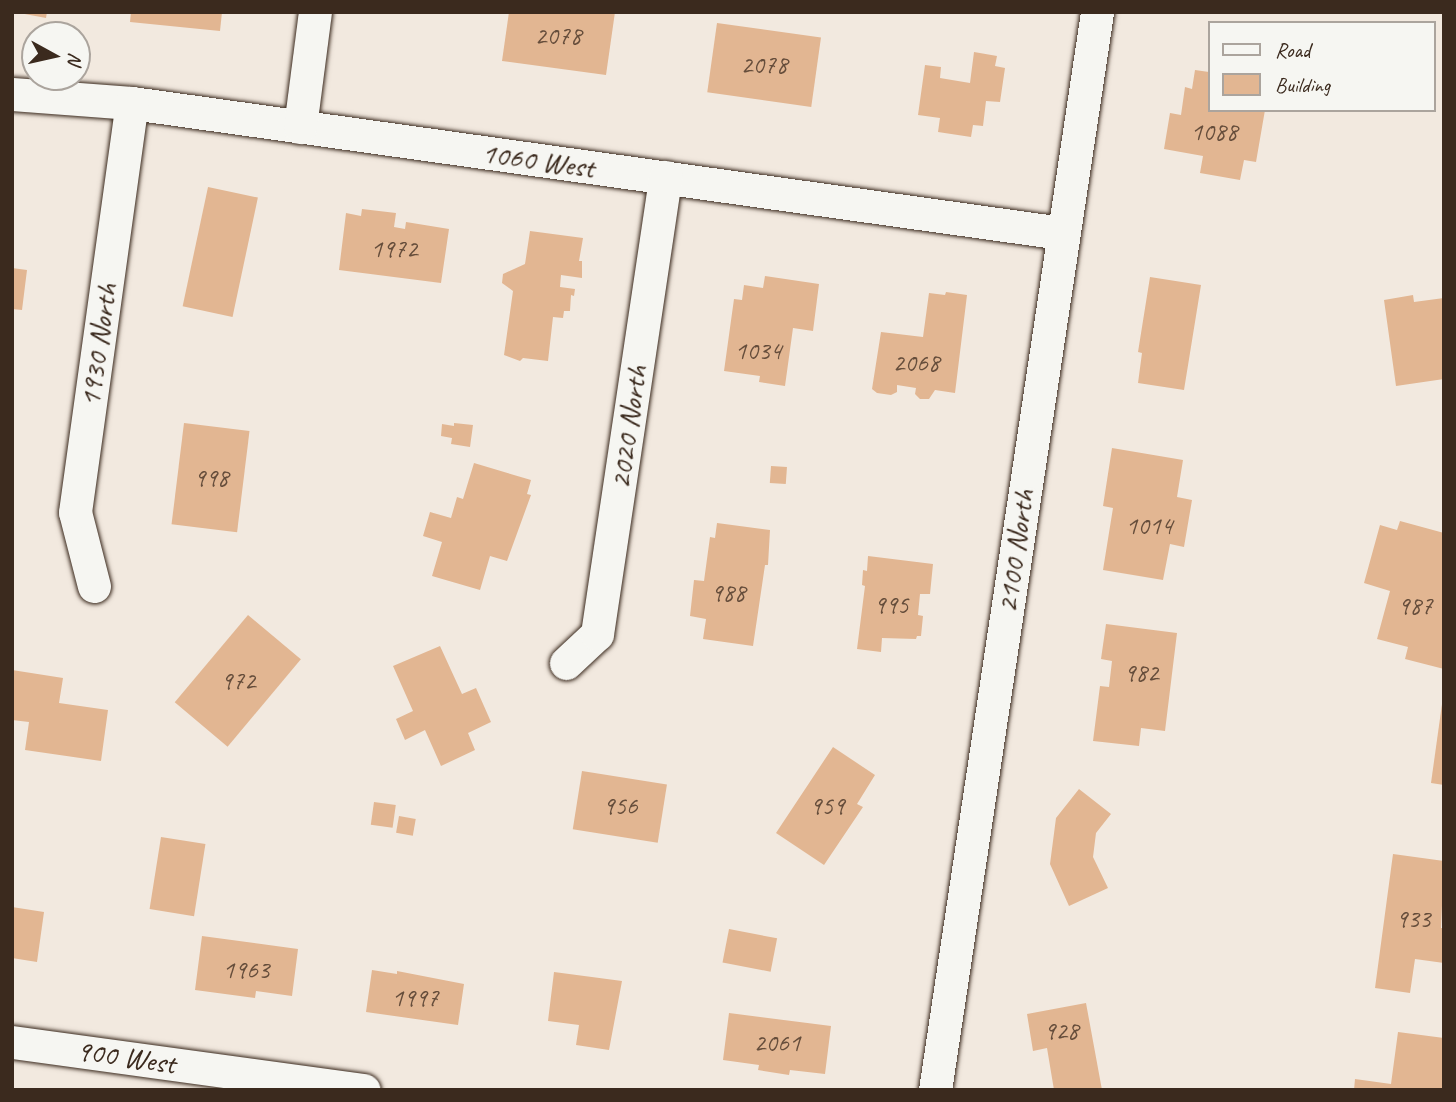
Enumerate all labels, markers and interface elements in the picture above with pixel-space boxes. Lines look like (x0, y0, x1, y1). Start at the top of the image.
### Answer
house number: 2078 (535, 20, 581, 52)
north arrow (21, 21, 91, 91)
legend (1208, 21, 1435, 112)
text: Road (1275, 37, 1310, 63)
house number: 2078 (741, 49, 787, 81)
text: N (62, 51, 88, 66)
text: Building (1275, 72, 1330, 98)
house number: 1088 (1191, 116, 1237, 148)
street label: 1060 West (480, 134, 596, 186)
house number: 1972 (371, 233, 417, 265)
street label: 1930 North (72, 281, 124, 409)
house number: 1034 (735, 335, 781, 367)
house number: 2068 (893, 347, 939, 379)
street label: 2020 North (602, 363, 654, 491)
house number: 998 (193, 462, 229, 494)
street label: 2100 North (989, 487, 1041, 615)
house number: 1014 (1126, 510, 1172, 542)
house number: 988 (710, 577, 746, 609)
house number: 995 (873, 589, 909, 621)
house number: 987 (1397, 590, 1433, 622)
house number: 982 (1123, 657, 1159, 689)
house number: 972 (220, 665, 256, 697)
house number: 956 (602, 790, 638, 822)
house number: 959 (809, 790, 845, 822)
house number: 933 (1395, 903, 1431, 935)
house number: 1963 (223, 954, 269, 986)
house number: 1997 (392, 982, 438, 1014)
house number: 928 (1043, 1015, 1079, 1047)
house number: 2061 (754, 1027, 800, 1059)
street label: 900 West (74, 1032, 178, 1082)

